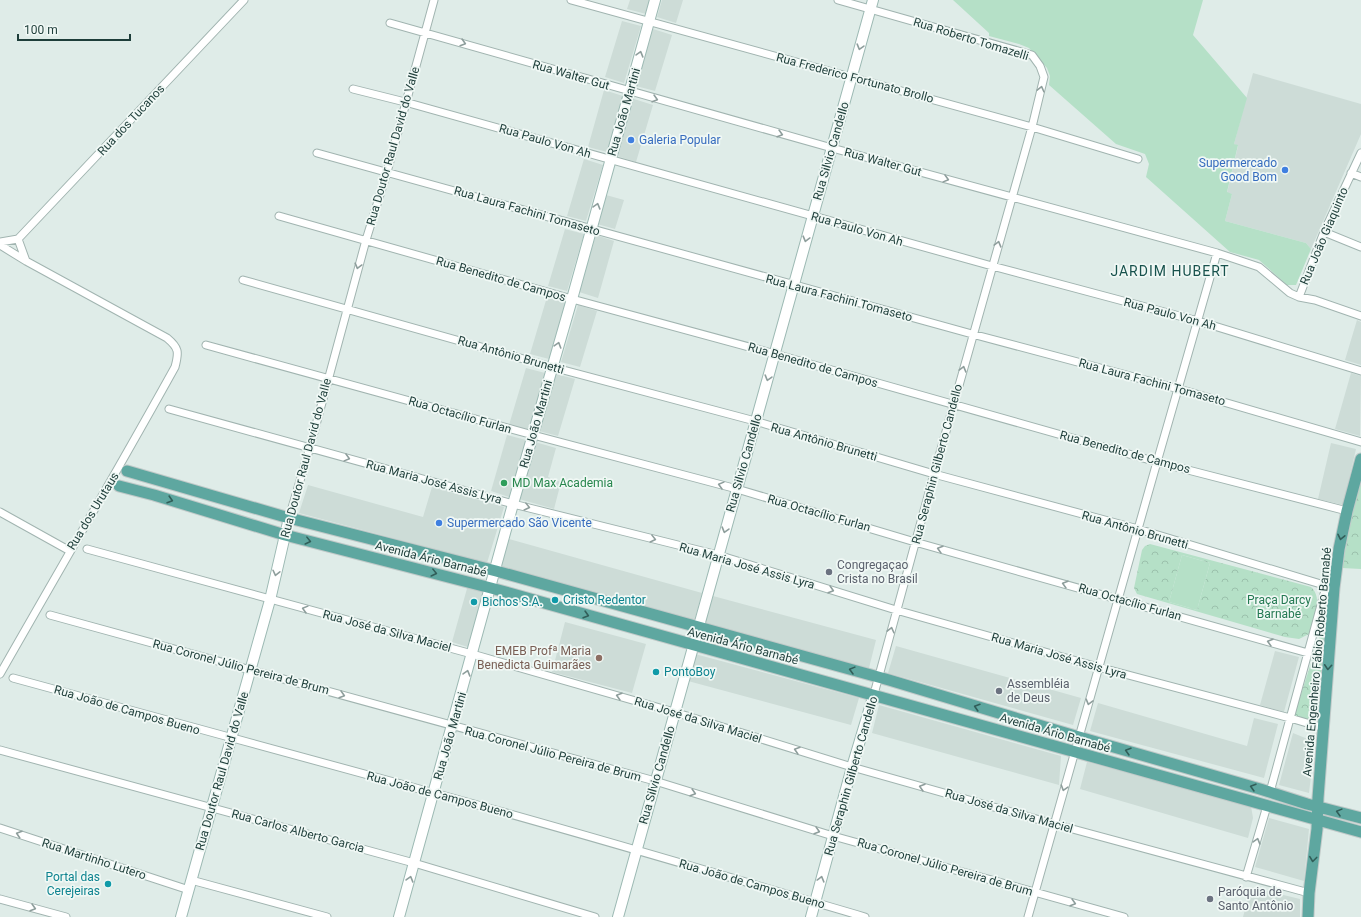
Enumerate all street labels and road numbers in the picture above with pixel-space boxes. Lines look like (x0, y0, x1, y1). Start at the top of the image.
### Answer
street label: Rua Roberto Tomazelli (912, 15, 1031, 63)
street label: Rua Frederico Fortunato Brollo (775, 50, 935, 106)
street label: Rua Walter Gut (531, 57, 611, 93)
street label: Rua Doutor Raul David do Valle (364, 65, 422, 227)
street label: Rua João Martini (605, 66, 643, 158)
street label: Rua dos Tucanos (95, 82, 167, 158)
street label: Rua Silvio Candello (810, 100, 852, 202)
street label: Rua Paulo Von Ah (497, 121, 593, 161)
street label: Rua Walter Gut (843, 145, 923, 179)
street label: Rua Laura Fachini Tomaseto (452, 183, 602, 239)
street label: Rua João Giaquinto (1297, 185, 1351, 287)
street label: Rua Paulo Von Ah (809, 209, 905, 249)
street label: Rua Benedito de Campos (434, 254, 568, 304)
street label: Rua Laura Fachini Tomaseto (764, 272, 914, 324)
street label: Rua Paulo Von Ah (1122, 295, 1218, 333)
street label: Rua Antônio Brunetti (456, 333, 566, 377)
street label: Rua Benedito de Campos (746, 340, 880, 390)
street label: Rua Laura Fachini Tomaseto (1077, 356, 1227, 408)
street label: Rua Doutor Raul David do Valle (278, 377, 334, 539)
street label: Rua João Martini (517, 378, 555, 470)
street label: Rua Seraphin Gilberto Candello (909, 382, 965, 546)
street label: Rua Octacílio Furlan (407, 394, 513, 436)
street label: Rua Silvio Candello (723, 412, 765, 514)
street label: Rua Antônio Brunetti (769, 420, 879, 464)
street label: Rua Benedito de Campos (1058, 428, 1192, 476)
street label: Rua Maria José Assis Lyra (365, 457, 503, 507)
street label: Rua dos Urutaus (64, 470, 122, 552)
street label: Rua Octacílio Furlan (766, 492, 872, 534)
street label: Rua Antônio Brunetti (1080, 508, 1190, 552)
street label: Avenida Ário Barnabé (374, 537, 488, 580)
street label: Rua Maria José Assis Lyra (678, 540, 816, 592)
street label: Avenida Engenheiro Fábio Roberto Barnabé (1300, 547, 1334, 777)
street label: Rua Octacílio Furlan (1077, 581, 1183, 623)
street label: Rua José da Silva Maciel (321, 607, 453, 655)
street label: Avenida Ário Barnabé (686, 623, 800, 668)
street label: Rua Maria José Assis Lyra (990, 630, 1128, 682)
street label: Rua Coronel Júlio Pereira de Brum (151, 637, 331, 697)
street label: Rua João de Campos Bueno (53, 682, 202, 738)
street label: Rua Doutor Raul David do Valle (193, 690, 251, 852)
street label: Rua João Martini (431, 690, 469, 782)
street label: Rua José da Silva Maciel (633, 694, 763, 746)
street label: Rua Seraphin Gilberto Candello (822, 695, 881, 857)
street label: Avenida Ário Barnabé (998, 710, 1112, 755)
street label: Rua Coronel Júlio Pereira de Brum (463, 724, 643, 784)
street label: Rua Silvio Candello (636, 724, 678, 826)
street label: Rua João de Campos Bueno (365, 769, 515, 821)
street label: Rua José da Silva Maciel (943, 786, 1075, 836)
street label: Rua Carlos Alberto Garcia (230, 806, 366, 856)
street label: Rua Coronel Júlio Pereira de Brum (856, 835, 1034, 899)
street label: Rua Martinho Lutero (40, 836, 148, 882)
street label: Rua João de Campos Bueno (678, 856, 827, 912)

